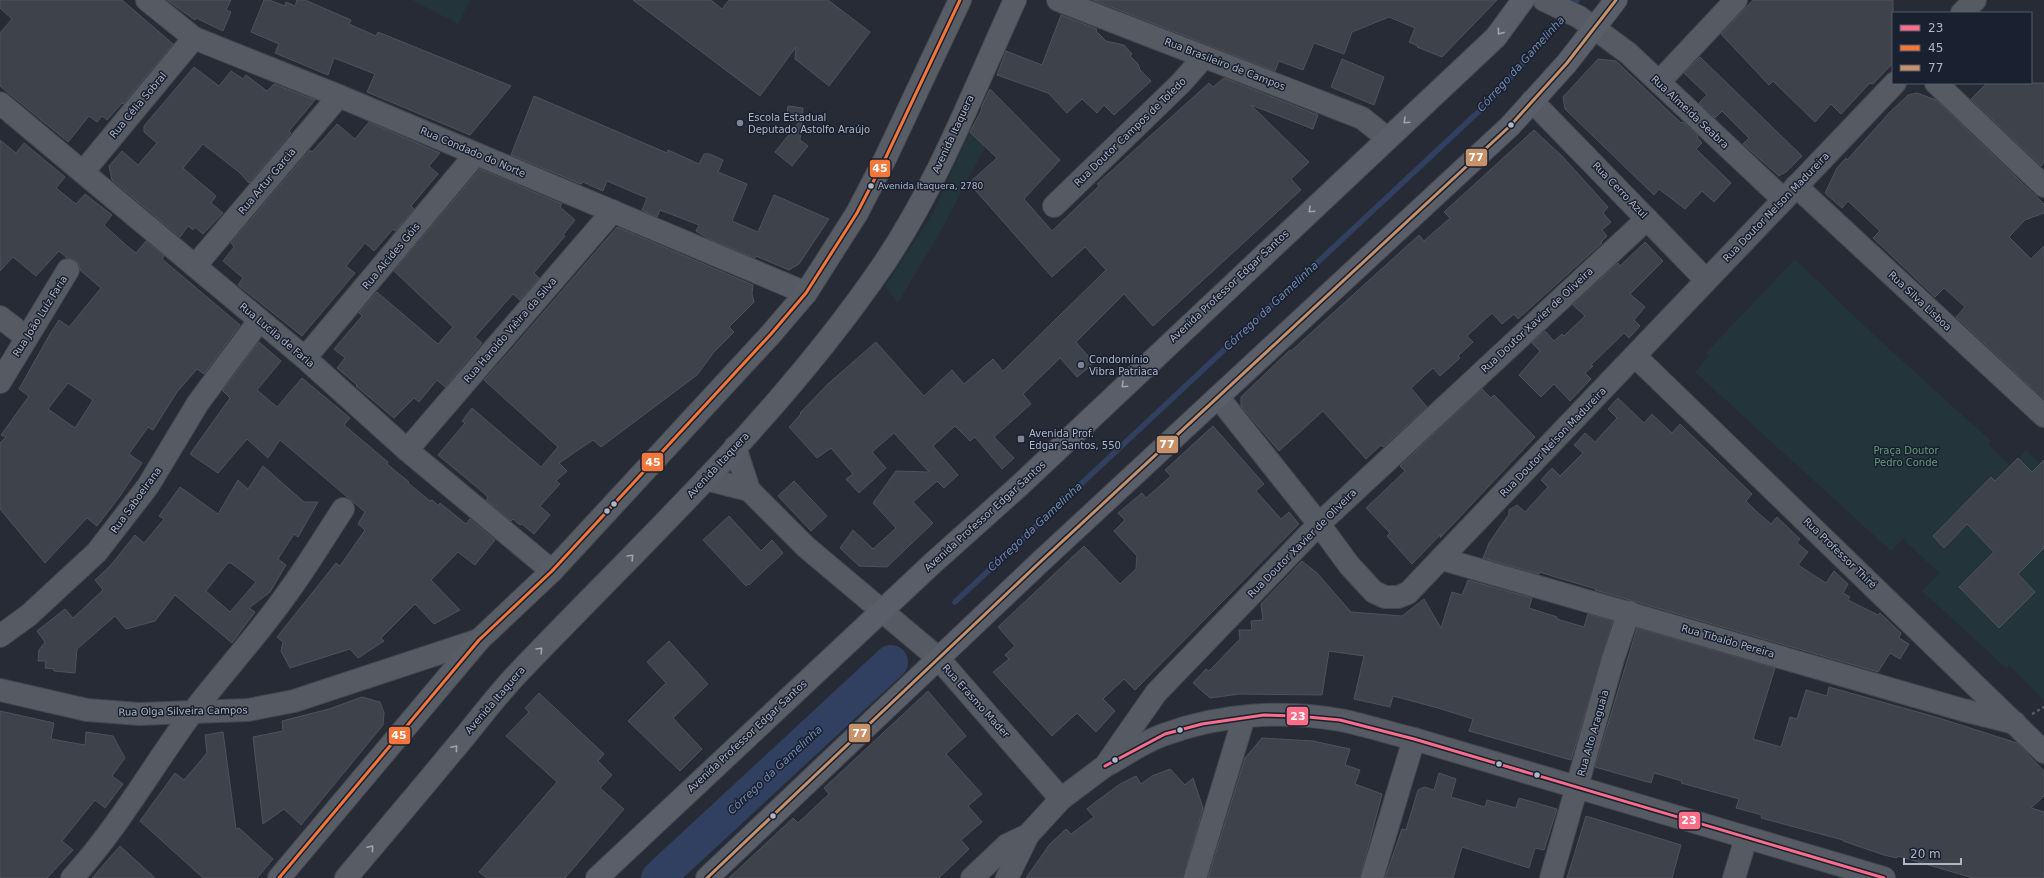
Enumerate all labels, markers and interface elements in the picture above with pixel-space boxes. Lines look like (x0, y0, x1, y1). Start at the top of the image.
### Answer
legend (1892, 12, 2032, 84)
water label: Córrego da Gamelinha (1475, 13, 1568, 114)
text: 23 (1928, 21, 1943, 35)
one-way arrow (1498, 27, 1505, 34)
street label: Rua Brasileiro de Campos (1163, 36, 1287, 92)
text: 45 (1928, 41, 1943, 55)
text: 77 (1928, 61, 1943, 75)
street label: Rua Célia Sobral (107, 70, 169, 140)
street label: Rua Almeida Seabra (1649, 73, 1731, 151)
street label: Rua Doutor Campos de Toledo (1072, 76, 1188, 188)
street label: Avenida Itaquera (930, 93, 976, 175)
place label: Escola Estadual Deputado Astolfo Araújo (748, 112, 870, 135)
one-way arrow (1403, 116, 1410, 123)
marker: Escola Estadual Deputado Astolfo Araújo (735, 118, 745, 128)
unlabelled marker (1506, 120, 1516, 130)
street label: Rua Condado do Norte (419, 125, 527, 179)
street label: Rua Artur Garcia (236, 146, 298, 216)
line badge: 77 (1465, 148, 1488, 167)
street label: Rua Doutor Nelson Madureira (1721, 150, 1831, 264)
text: 77 (1468, 151, 1484, 164)
line badge: 45 (869, 159, 891, 178)
street label: Rua Cerro Azul (1590, 160, 1650, 220)
text: 45 (872, 162, 888, 175)
marker: Avenida Itaquera, 2780 (866, 181, 876, 191)
place label: Avenida Itaquera, 2780 (878, 181, 984, 191)
one-way arrow (1308, 205, 1316, 213)
street label: Rua Alcides Góis (360, 221, 422, 291)
street label: Avenida Professor Edgar Santos (1167, 228, 1291, 344)
water label: Córrego da Gamelinha (1221, 259, 1321, 353)
street label: Rua Doutor Xavier de Oliveira (1479, 265, 1595, 375)
street label: Rua Silva Lisboa (1886, 269, 1954, 333)
street label: Rua João Luíz Faria (11, 273, 69, 359)
street label: Rua Haroldo Viêira da Silva (461, 275, 559, 385)
street label: Rua Lucila de Faria (237, 301, 317, 369)
place label: Condomínio Vibra Patriaca (1089, 354, 1158, 377)
marker: Condomínio Vibra Patriaca (1076, 360, 1086, 370)
one-way arrow (1121, 380, 1129, 388)
street label: Rua Doutor Nelson Madureira (1498, 385, 1608, 499)
place label: Avenida Prof. Edgar Santos, 550 (1029, 428, 1121, 451)
street label: Avenida Itaquera (685, 430, 751, 500)
marker: Avenida Prof. Edgar Santos, 550 (1016, 434, 1026, 444)
line badge: 77 (1156, 435, 1179, 454)
text: 77 (1159, 438, 1175, 451)
park label: Praça Doutor Pedro Conde (1873, 445, 1939, 468)
line badge: 45 (641, 452, 664, 472)
text: 45 (645, 456, 661, 469)
street label: Avenida Professor Edgar Santos (922, 459, 1048, 573)
street label: Rua Saboeirana (108, 465, 164, 535)
water label: Córrego da Gamelinha (985, 480, 1085, 574)
street label: Rua Doutor Xavier de Oliveira (1245, 486, 1359, 600)
unlabelled marker (609, 499, 619, 509)
unlabelled marker (602, 506, 612, 516)
street label: Rua Professor Thiré (1801, 515, 1879, 591)
one-way arrow (626, 554, 633, 562)
street label: Rua Tibaldo Pereira (1680, 622, 1776, 660)
one-way arrow (535, 647, 543, 655)
street label: Rua Erasmo Mader (940, 662, 1012, 740)
street label: Avenida Itaquera (463, 664, 527, 736)
street label: Avenida Professor Edgar Santos (685, 678, 809, 794)
street label: Rua Alto Araguaia (1575, 688, 1611, 778)
street label: Rua Olga Silveira Campos (118, 704, 248, 718)
line badge: 23 (1286, 706, 1309, 726)
text: 23 (1290, 710, 1306, 723)
water label: Córrego da Gamelinha (725, 723, 825, 817)
line badge: 77 (848, 723, 871, 743)
unlabelled marker (1175, 725, 1185, 735)
line badge: 45 (388, 726, 411, 745)
text: 77 (852, 727, 868, 740)
text: 45 (391, 729, 407, 742)
one-way arrow (450, 746, 457, 753)
unlabelled marker (1110, 755, 1120, 765)
unlabelled marker (1494, 759, 1504, 769)
unlabelled marker (1532, 770, 1542, 780)
unlabelled marker (768, 811, 778, 821)
line badge: 23 (1678, 811, 1701, 830)
text: 23 (1681, 814, 1697, 827)
scale bar (1904, 840, 1961, 866)
one-way arrow (367, 845, 374, 853)
text: 20 m (1910, 847, 1941, 861)

